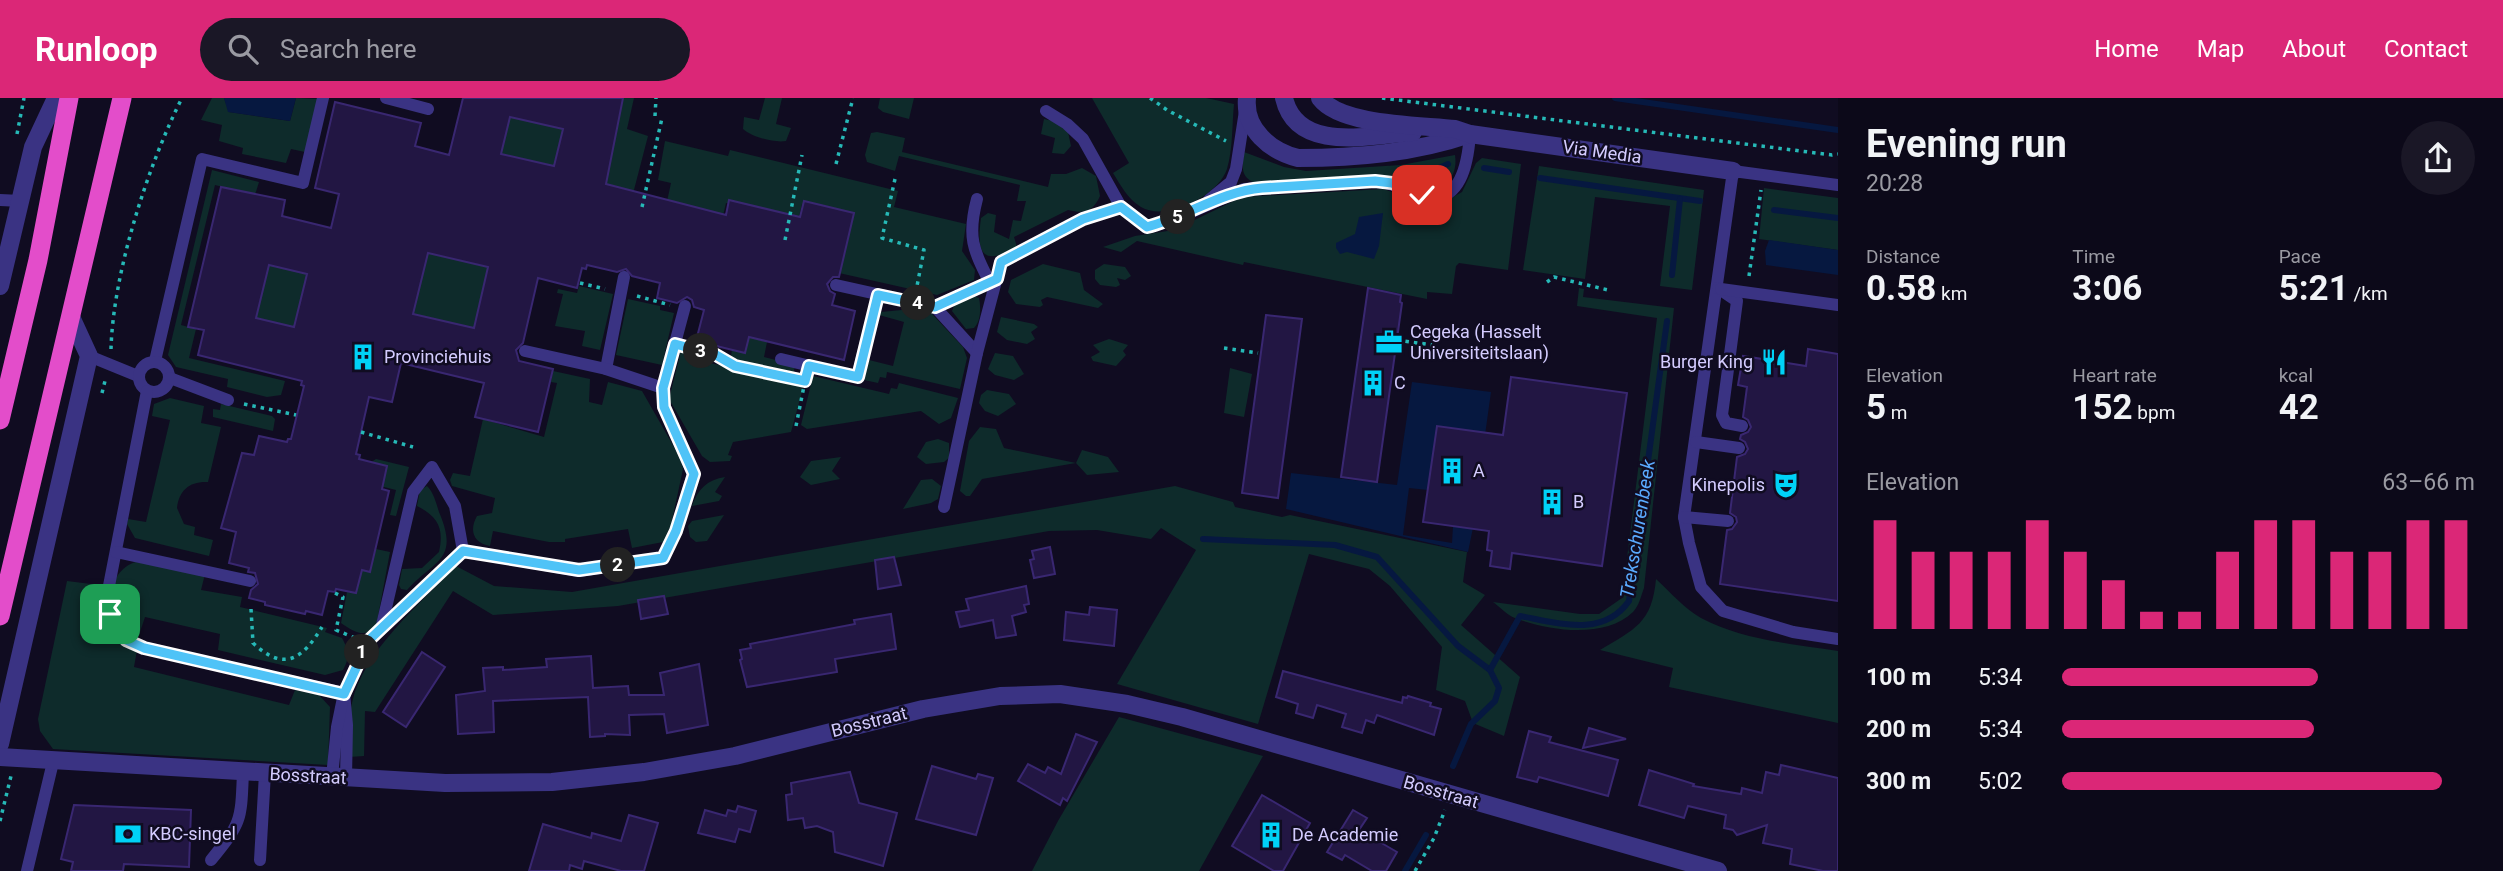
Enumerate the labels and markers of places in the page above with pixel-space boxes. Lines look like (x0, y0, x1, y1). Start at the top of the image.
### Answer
pin (1392, 165, 1452, 225)
pin: 5 (1160, 200, 1196, 234)
pin: 4 (900, 286, 936, 320)
place label: Cegeka (Hasselt Universiteitslaan) (1410, 321, 1549, 364)
office icon: Cegeka (Hasselt Universiteitslaan) (1374, 327, 1404, 357)
pin: 3 (684, 334, 718, 368)
building icon: Provinciehuis (348, 342, 378, 372)
place label: Provinciehuis (384, 346, 491, 367)
restaurant icon: Burger King (1759, 347, 1789, 377)
place label: Burger King (1660, 351, 1753, 372)
building icon: C (1358, 368, 1388, 398)
place label: C (1394, 372, 1406, 393)
building icon: A (1437, 456, 1467, 486)
place label: A (1473, 460, 1485, 481)
theatre icon: Kinepolis (1771, 470, 1801, 500)
place label: Kinepolis (1691, 474, 1765, 495)
building icon: B (1537, 487, 1567, 517)
place label: B (1573, 491, 1584, 512)
pin: 2 (600, 547, 636, 582)
pin (80, 584, 140, 644)
pin: 1 (344, 634, 380, 670)
bank icon: KBC-singel (113, 819, 143, 849)
building icon: De Academie (1256, 820, 1286, 850)
place label: KBC-singel (149, 823, 236, 844)
place label: De Academie (1292, 824, 1398, 845)

